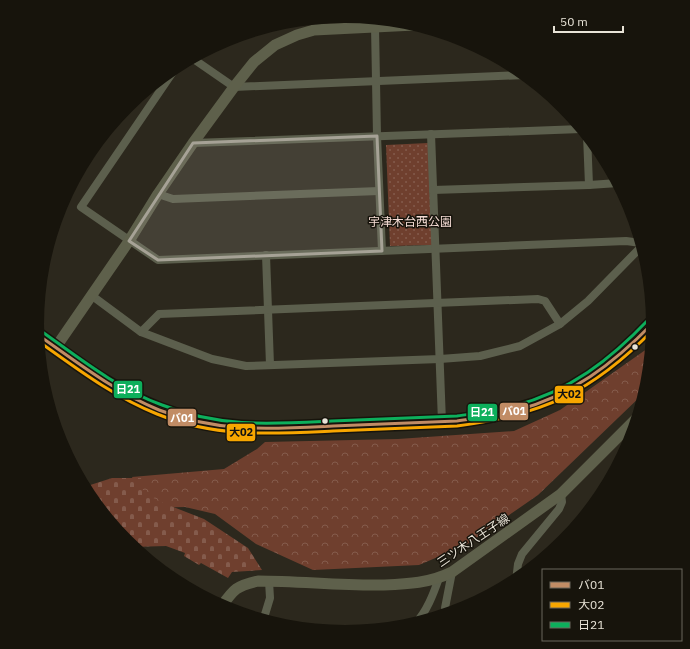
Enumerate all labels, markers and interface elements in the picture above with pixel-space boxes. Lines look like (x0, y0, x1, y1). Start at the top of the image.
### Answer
scale bar (554, 8, 623, 34)
text: 50 m (560, 14, 588, 29)
park label: 宇津木台西公園 (368, 214, 452, 229)
unlabelled marker (630, 342, 640, 352)
line badge: 日21 (113, 380, 143, 399)
text: 日21 (116, 382, 140, 396)
line badge: 大02 (554, 385, 584, 404)
text: 大02 (557, 387, 581, 401)
line badge: バ01 (499, 402, 529, 421)
line badge: 日21 (467, 403, 498, 422)
text: バ01 (502, 404, 526, 418)
text: 日21 (470, 405, 494, 419)
line badge: バ01 (167, 408, 197, 427)
text: バ01 (170, 411, 194, 425)
unlabelled marker (320, 416, 330, 426)
line badge: 大02 (226, 423, 256, 442)
text: 大02 (229, 425, 253, 439)
street label: 三ツ木八王子線 (434, 510, 512, 570)
legend (542, 569, 682, 641)
text: バ01 (578, 577, 604, 592)
text: 大02 (578, 597, 604, 612)
text: 日21 (578, 617, 604, 632)

